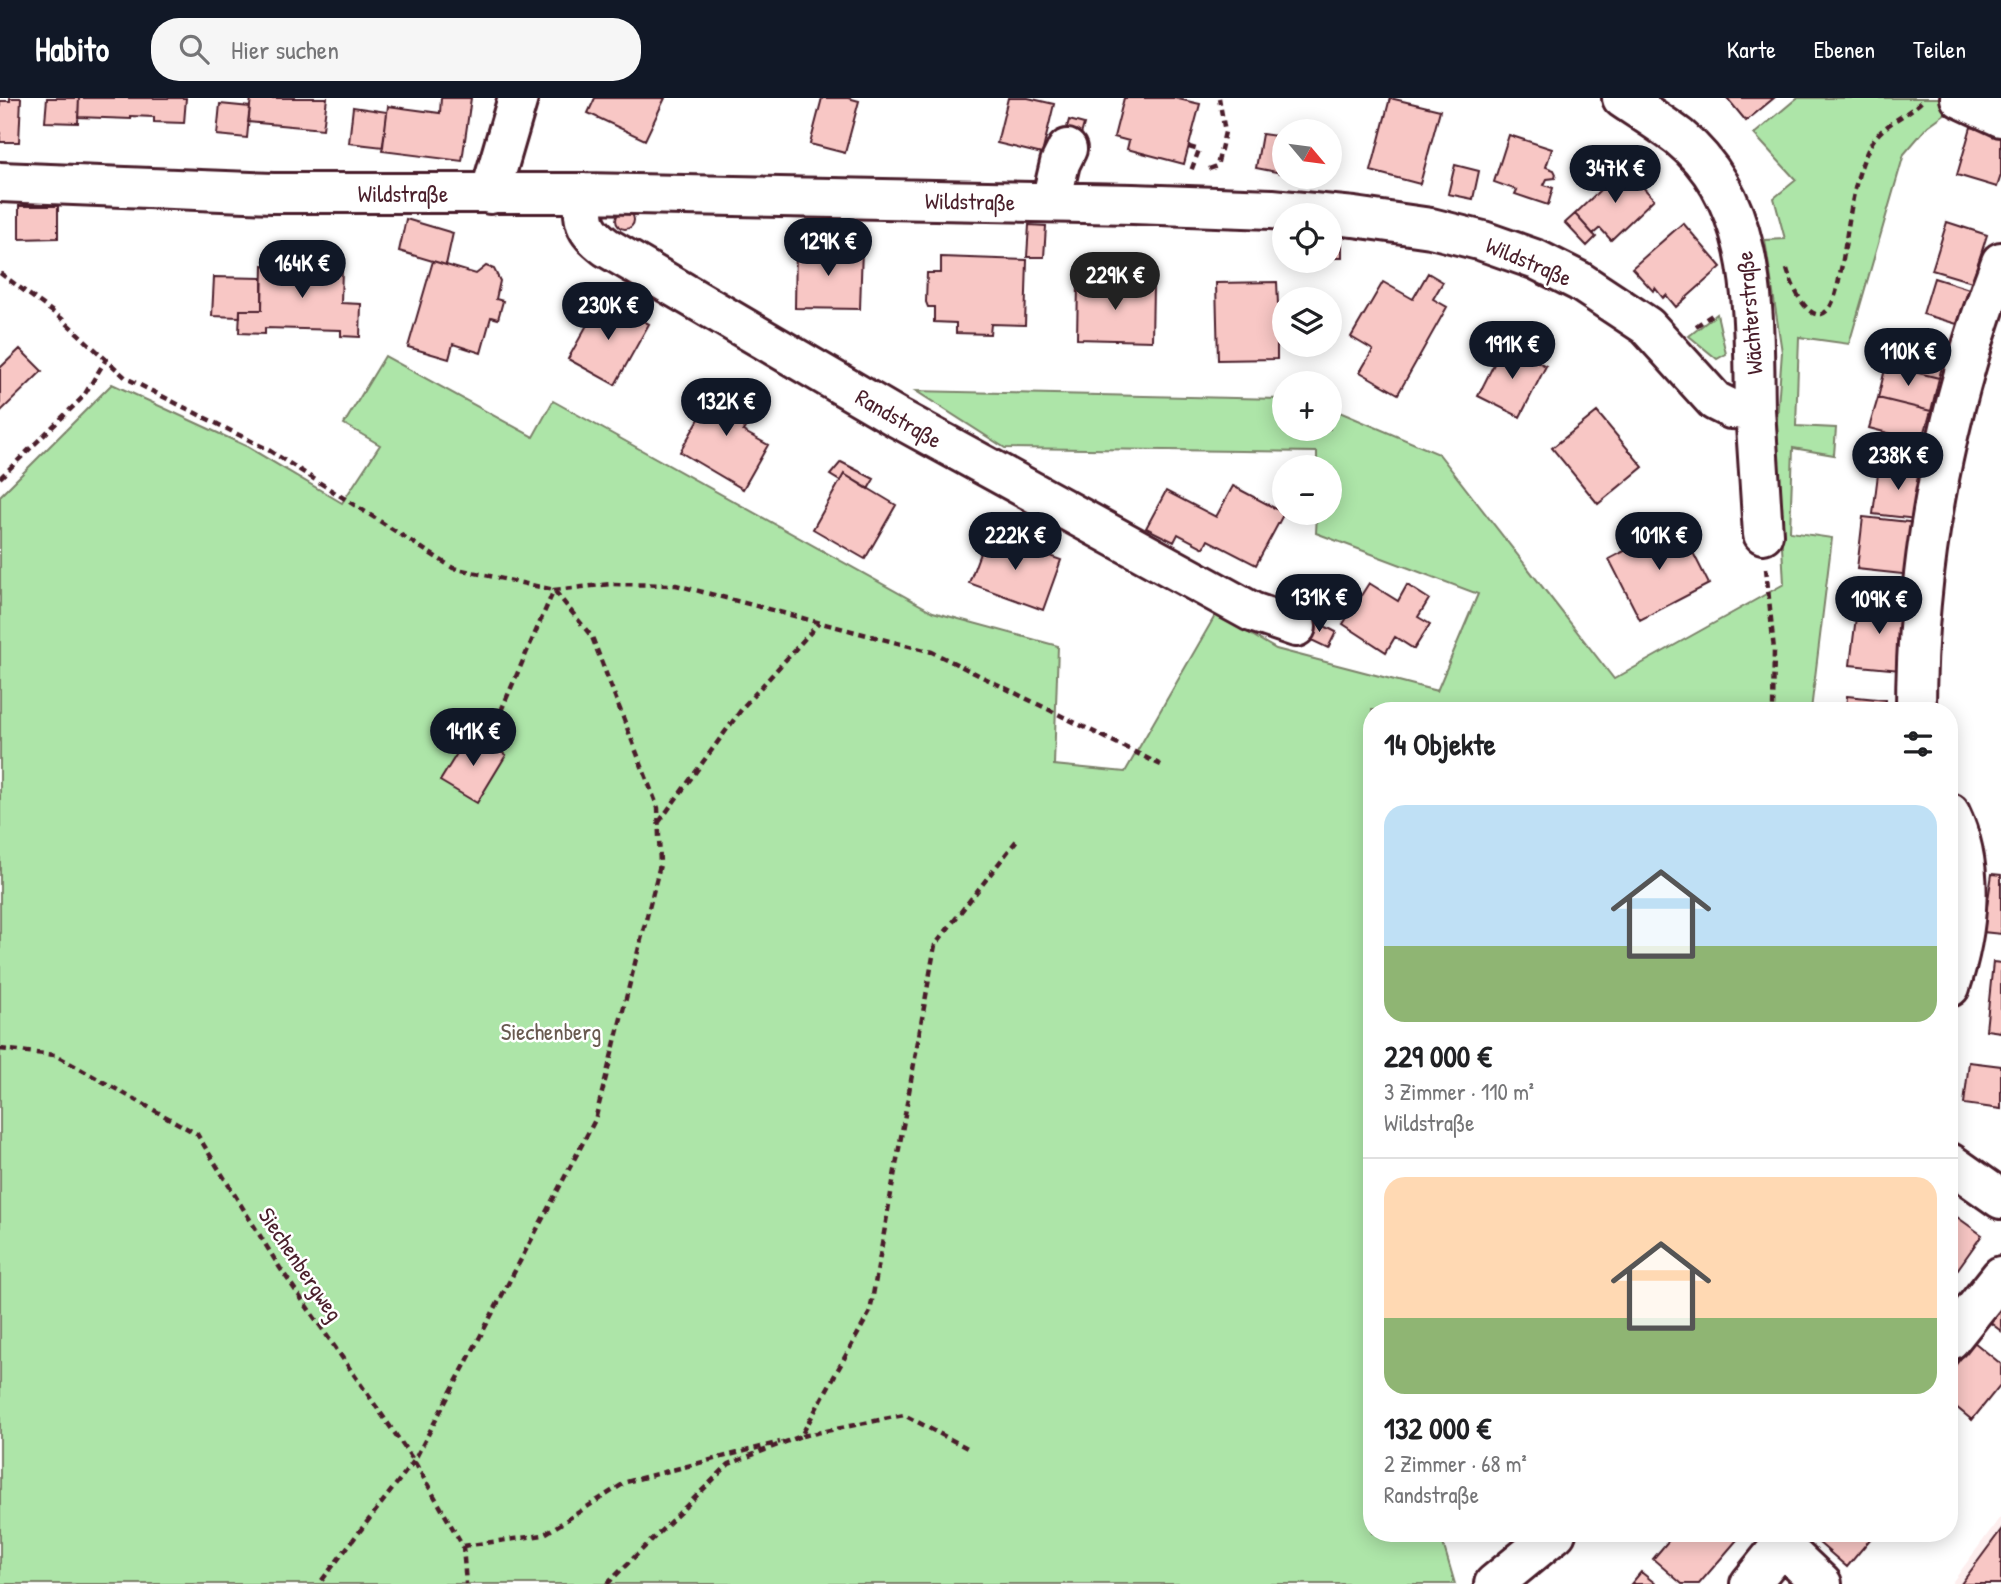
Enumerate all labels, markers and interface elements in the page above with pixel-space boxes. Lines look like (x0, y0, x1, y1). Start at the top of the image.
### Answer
search box (151, 18, 641, 81)
text: Habito (35, 27, 109, 71)
icon: search (175, 30, 213, 68)
text: Hier suchen (231, 32, 339, 67)
text: Karte (1727, 33, 1776, 65)
text: Ebenen (1814, 33, 1875, 65)
text: Teilen (1913, 33, 1966, 65)
north arrow (1272, 119, 1342, 189)
map controls (1272, 119, 1342, 525)
pin: 347K € (1558, 146, 1672, 205)
text: 347K € (1586, 152, 1644, 183)
street label: Wildstraße (358, 178, 448, 209)
street label: Wildstraße (925, 185, 1015, 217)
button: locate (1272, 203, 1342, 273)
pin: 129K € (771, 218, 885, 278)
text: 129K € (800, 225, 856, 256)
street label: Wildstraße (1481, 229, 1577, 293)
pin: 164K € (245, 240, 359, 300)
text: 164K € (275, 247, 329, 278)
street label: Wächterstraße (1728, 250, 1770, 376)
pin: 229K € (1058, 252, 1172, 312)
text: 229K € (1086, 259, 1144, 290)
pin: 230K € (551, 282, 665, 342)
button: layers (1272, 287, 1342, 357)
text: 230K € (578, 289, 638, 320)
pin: 191K € (1455, 322, 1569, 381)
text: 191K € (1485, 328, 1539, 359)
pin: 110K € (1851, 328, 1965, 388)
text: 110K € (1880, 335, 1936, 366)
button: + (1272, 371, 1342, 441)
pin: 132K € (669, 378, 783, 438)
street label: Randstraße (850, 381, 948, 455)
text: 132K € (697, 385, 755, 416)
pin: 238K € (1841, 432, 1955, 492)
text: 238K € (1868, 439, 1928, 470)
button: − (1272, 455, 1342, 525)
pin: 222K € (958, 512, 1072, 572)
pin: 101K € (1602, 512, 1716, 572)
text: 222K € (985, 519, 1045, 550)
text: 101K € (1631, 519, 1687, 550)
pin: 131K € (1262, 574, 1376, 634)
pin: 109K € (1822, 576, 1936, 636)
text: 131K € (1291, 581, 1347, 612)
text: 109K € (1851, 583, 1907, 614)
pin: 141K € (416, 708, 530, 768)
text: 141K € (446, 715, 500, 746)
text: 14 Objekte (1384, 724, 1496, 764)
icon: filters (1899, 725, 1937, 763)
icon: home (1598, 851, 1724, 977)
park label: Siechenberg (501, 1016, 601, 1047)
text: 229 000 € (1384, 1036, 1492, 1076)
text: 3 Zimmer · 110 m² (1384, 1076, 1534, 1107)
text: Wildstraße (1384, 1107, 1474, 1138)
street label: Siechenbergweg (252, 1201, 350, 1327)
icon: home (1598, 1223, 1724, 1349)
text: 132 000 € (1384, 1408, 1491, 1448)
text: 2 Zimmer · 68 m² (1384, 1448, 1527, 1479)
text: Randstraße (1384, 1479, 1479, 1510)

